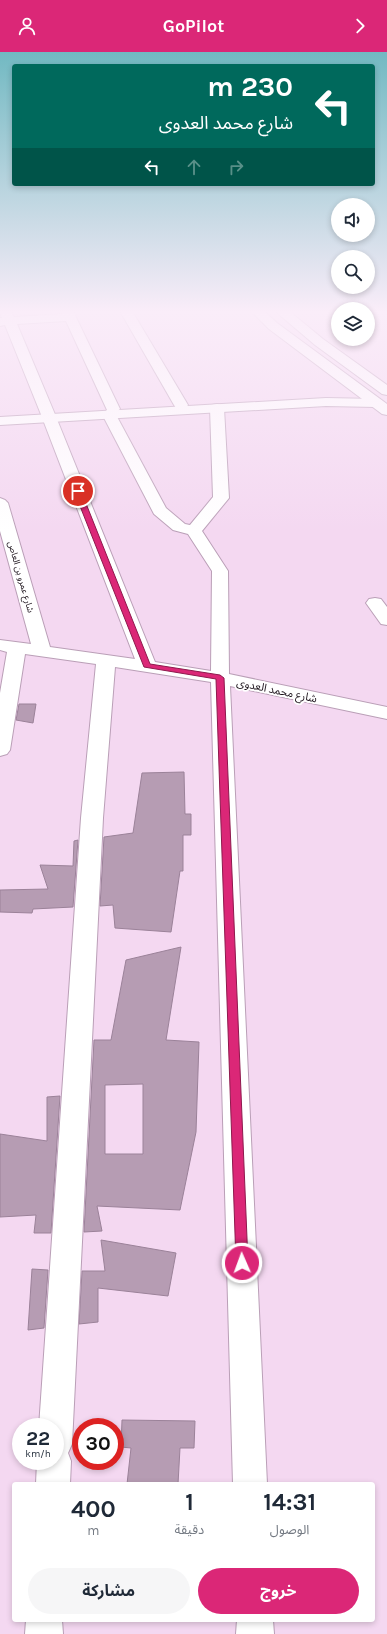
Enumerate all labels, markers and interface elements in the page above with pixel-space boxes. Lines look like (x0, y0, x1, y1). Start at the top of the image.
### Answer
icon: person (16, 15, 38, 37)
text: GoPilot (163, 15, 224, 37)
icon: forward (349, 15, 371, 37)
text: 230 m (207, 70, 293, 103)
icon: left (307, 80, 359, 132)
text: شارع محمد العدوى (159, 112, 293, 134)
icon: left (141, 156, 163, 178)
icon: ahead (183, 156, 205, 178)
icon: right (225, 156, 247, 178)
map controls (331, 198, 375, 346)
button: sound (331, 198, 375, 242)
button: search (331, 250, 375, 294)
button: layers (331, 302, 375, 346)
pin (61, 474, 95, 508)
icon: arrive (67, 480, 89, 502)
street label: شارع عمرو بن العاص (4, 540, 36, 614)
street label: شارع محمد العدوى (235, 676, 319, 706)
position arrow (221, 1242, 263, 1284)
speed limit sign: 30 (72, 1418, 124, 1470)
text: 22 (26, 1427, 50, 1450)
text: km/h (25, 1448, 51, 1460)
text: 1 (185, 1488, 194, 1516)
text: 14:31 (263, 1488, 316, 1516)
text: 400 (71, 1495, 116, 1523)
text: دقيقة (175, 1522, 204, 1537)
text: الوصول (270, 1522, 309, 1537)
text: m (87, 1523, 99, 1538)
button: مشاركة (28, 1568, 190, 1614)
button: خروج (198, 1568, 359, 1614)

